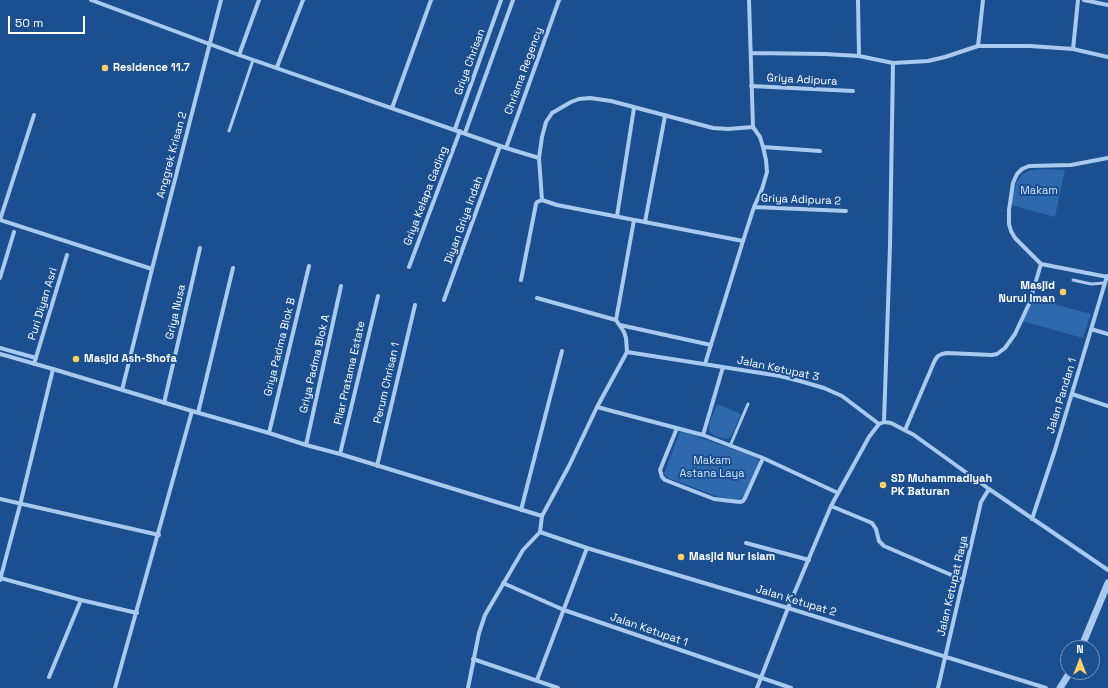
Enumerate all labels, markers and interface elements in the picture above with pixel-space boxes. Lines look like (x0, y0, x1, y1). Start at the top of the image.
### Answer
scale bar (10, 8, 87, 34)
text: 50 m (15, 15, 43, 31)
street label: Chrisma Regency (502, 25, 546, 117)
street label: Griya Chrisan (452, 27, 488, 97)
place label: Residence 11.7 (113, 61, 190, 75)
marker: Residence 11.7 (100, 63, 110, 73)
street label: Griya Adipura (766, 72, 838, 88)
street label: Anggrek Krisan 2 (154, 110, 190, 200)
street label: Griya Kelapa Gading (401, 145, 451, 247)
street label: Diyan Griya Indah (442, 174, 486, 266)
park label: Makam (1020, 184, 1058, 198)
street label: Griya Adipura 2 (761, 192, 841, 208)
street label: Puri Diyan Asri (26, 266, 60, 342)
place label: Masjid Nurul Iman (999, 279, 1055, 305)
street label: Griya Nusa (163, 283, 189, 341)
marker: Masjid Nurul Iman (1058, 287, 1068, 297)
street label: Griya Padma Blok B (261, 296, 299, 398)
street label: Griya Padma Blok A (297, 313, 333, 415)
street label: Pilar Pratama Estate (332, 320, 368, 426)
street label: Perum Chrisan 1 (371, 341, 403, 425)
place label: Masjid Ash-Shofa (84, 352, 177, 366)
marker: Masjid Ash-Shofa (71, 354, 81, 364)
street label: Jalan Ketupat 3 (736, 354, 820, 384)
street label: Jalan Pandan 1 (1044, 357, 1080, 435)
park label: Makam Astana Laya (679, 454, 745, 480)
place label: SD Muhammadiyah PK Baturan (891, 472, 992, 498)
marker: SD Muhammadiyah PK Baturan (878, 480, 888, 490)
street label: Jalan Ketupat Raya (935, 534, 971, 638)
place label: Masjid Nur Islam (689, 550, 775, 564)
marker: Masjid Nur Islam (676, 552, 686, 562)
street label: Jalan Ketupat 2 (754, 583, 838, 619)
street label: Jalan Ketupat 1 (608, 611, 690, 649)
north arrow (1060, 640, 1100, 680)
text: N (1076, 642, 1084, 656)

